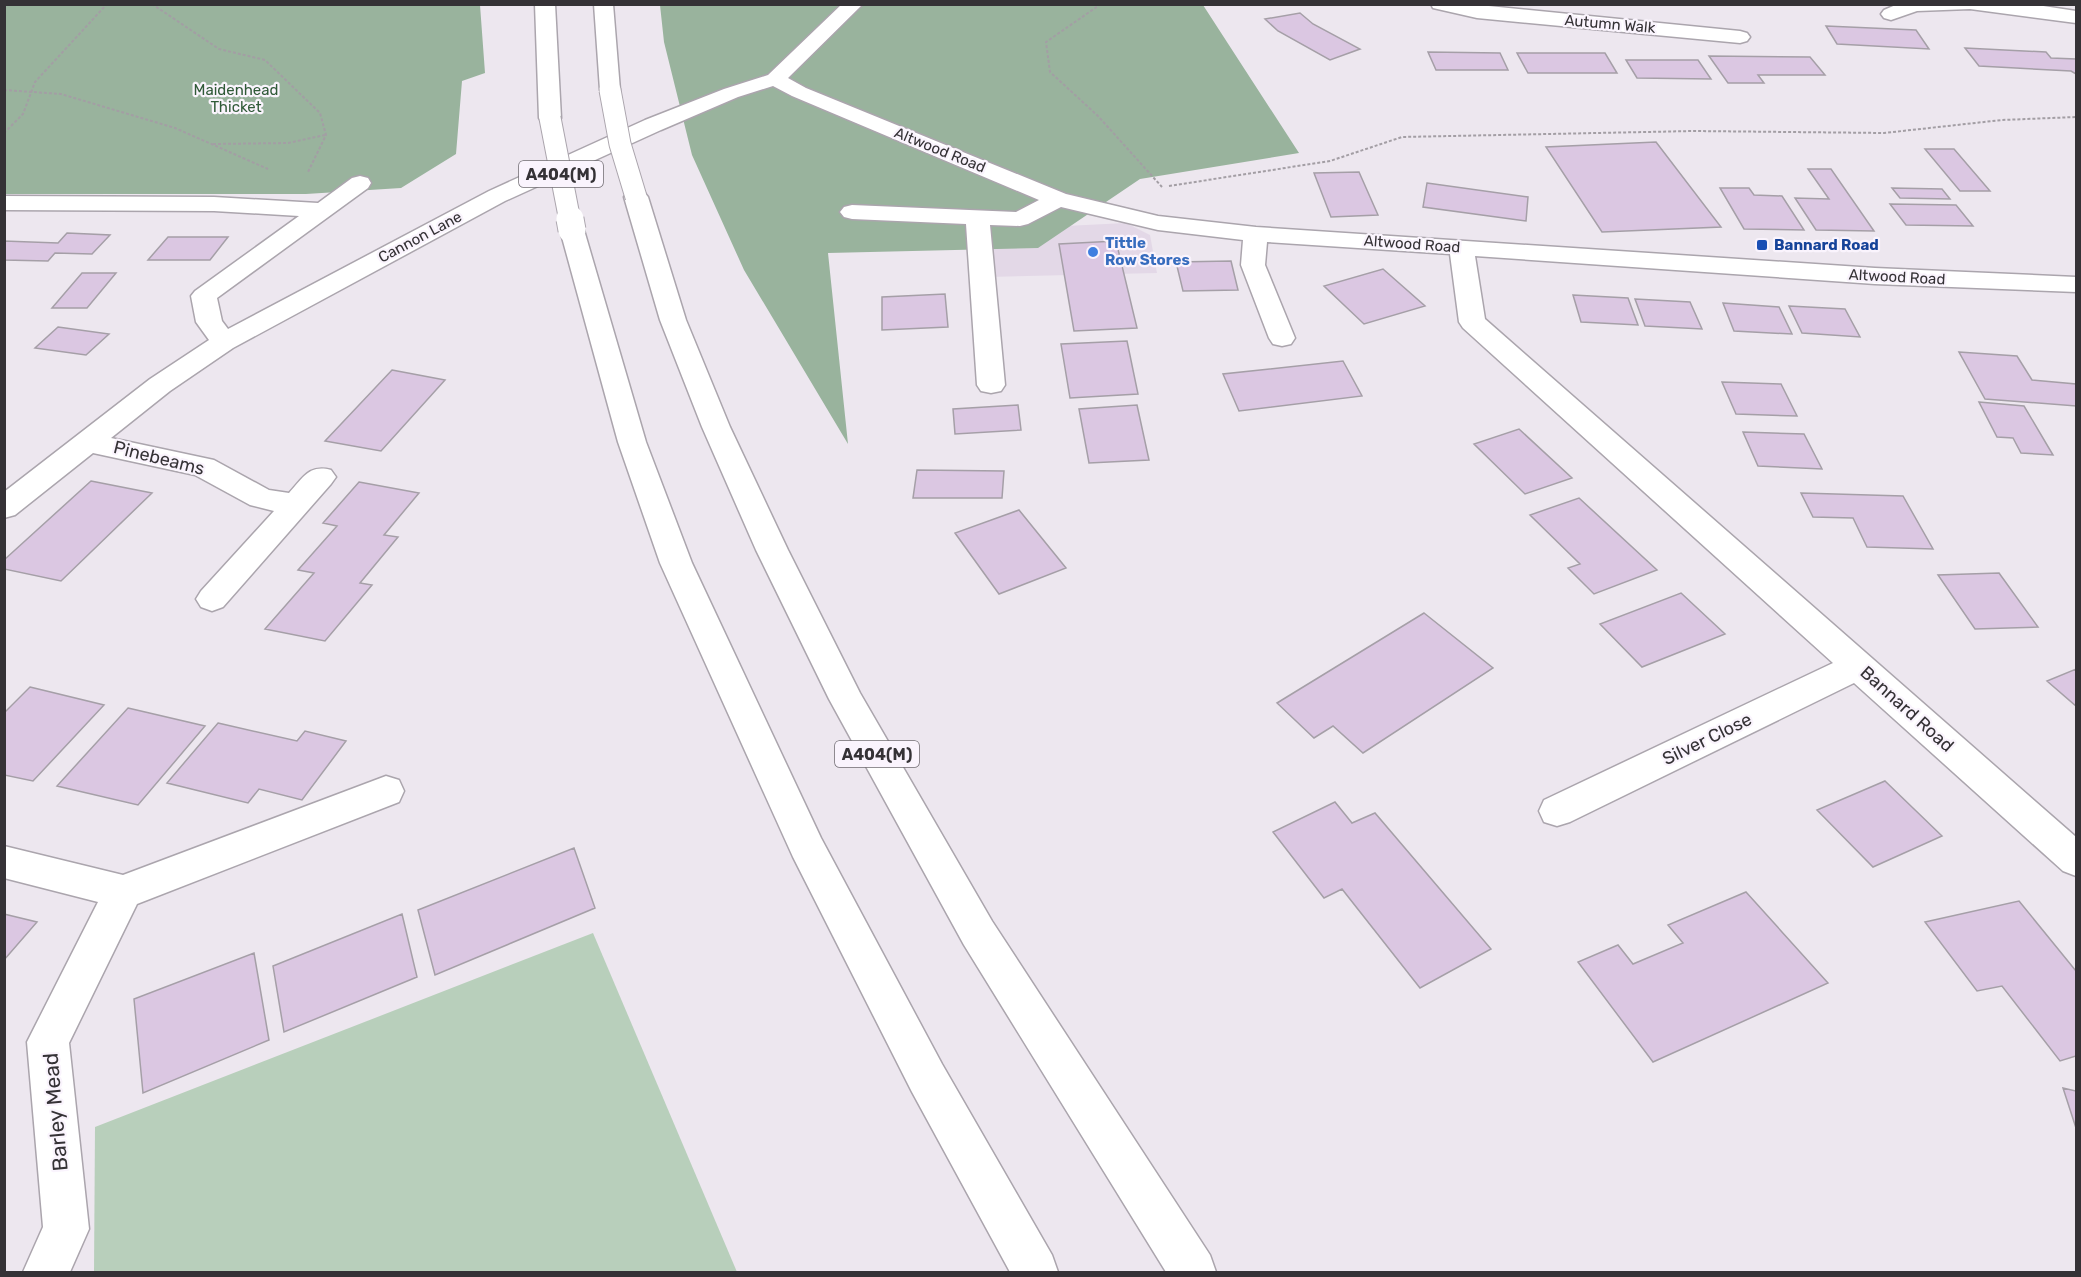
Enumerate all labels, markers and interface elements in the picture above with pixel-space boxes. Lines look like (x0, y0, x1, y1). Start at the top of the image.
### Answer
street label: Autumn Walk (1564, 11, 1656, 37)
park label: Maidenhead Thicket (194, 81, 278, 116)
street label: Altwood Road (892, 124, 988, 176)
road number: A404(M) (519, 161, 603, 187)
street label: Cannon Lane (375, 207, 465, 267)
street label: Altwood Road (1363, 232, 1461, 256)
place label: Tittle Row Stores (1105, 234, 1190, 269)
place label: Bannard Road (1774, 236, 1879, 254)
marker: Bannard Road (1755, 238, 1769, 252)
marker: Tittle Row Stores (1086, 245, 1100, 259)
street label: Altwood Road (1848, 265, 1946, 289)
street label: Pinebeams (111, 436, 207, 480)
street label: Bannard Road (1856, 661, 1958, 757)
street label: Silver Close (1659, 708, 1755, 770)
road number: A404(M) (835, 741, 919, 767)
street label: Barley Mead (37, 1052, 73, 1172)

